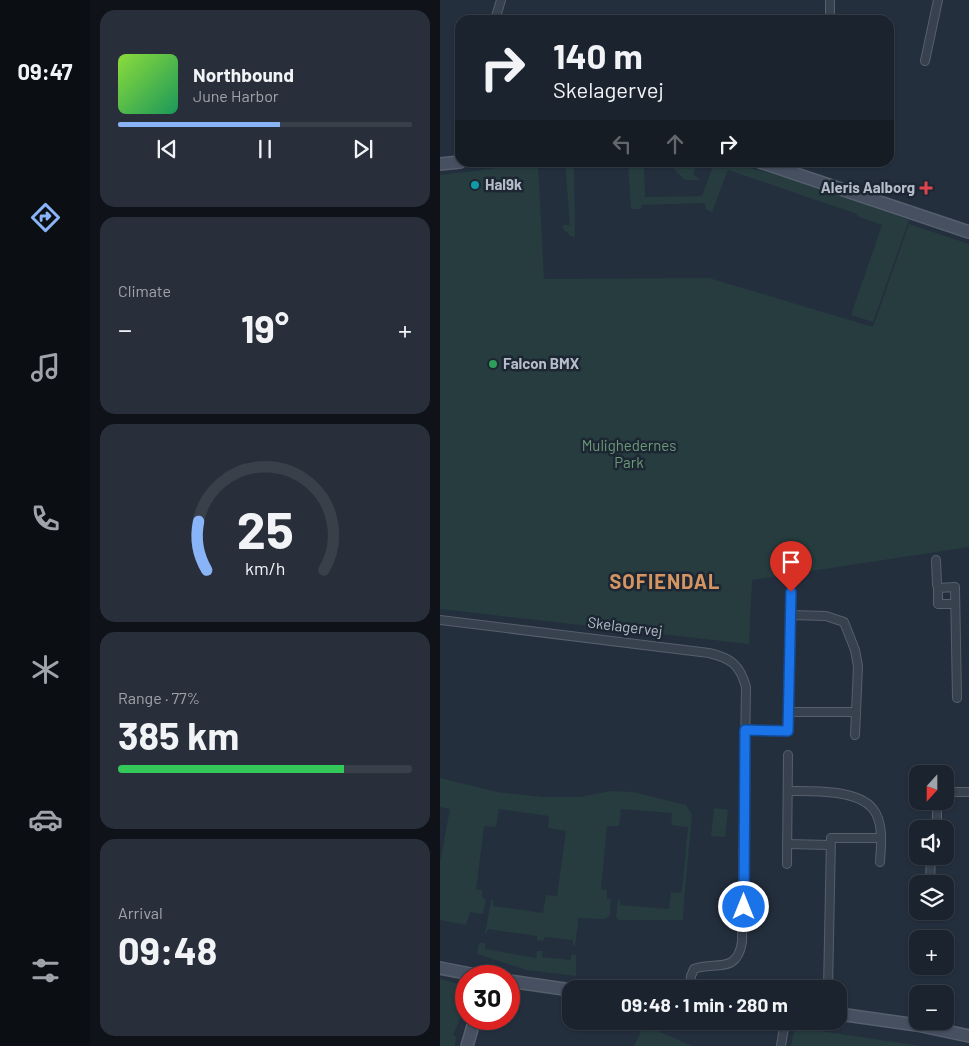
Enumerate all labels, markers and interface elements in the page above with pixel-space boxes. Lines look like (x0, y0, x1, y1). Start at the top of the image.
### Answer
text: 140 m (553, 34, 643, 76)
icon: right (470, 35, 535, 100)
text: 09:47 (18, 58, 72, 84)
text: Northbound (193, 63, 294, 86)
text: Skelagervej (553, 76, 664, 102)
text: June Harbor (193, 86, 279, 105)
icon: left (608, 130, 636, 158)
icon: ahead (661, 130, 689, 158)
icon: right (714, 130, 742, 158)
icon: previous (153, 135, 181, 163)
icon: pause (251, 135, 279, 163)
icon: next (349, 135, 377, 163)
place label: Hal9k (485, 175, 522, 193)
place label: Aleris Aalborg (821, 178, 915, 196)
marker: Hal9k (469, 179, 481, 191)
marker: Aleris Aalborg (919, 181, 933, 195)
icon: directions (28, 200, 63, 235)
text: Climate (118, 281, 171, 300)
text: 19° (241, 305, 289, 351)
text: − (118, 312, 132, 346)
text: + (398, 312, 412, 346)
icon: music (28, 350, 63, 385)
place label: Falcon BMX (503, 354, 580, 372)
marker: Falcon BMX (487, 358, 499, 370)
park label: Mulighedernes Park (582, 436, 676, 471)
text: 25 (236, 497, 294, 559)
icon: phone (28, 501, 63, 536)
pin (770, 541, 812, 592)
icon: arrive (777, 548, 805, 576)
text: km/h (245, 557, 285, 579)
district label: SOFIENDAL (609, 569, 721, 593)
street label: Skelagervej (587, 612, 664, 640)
icon: climate (28, 652, 63, 687)
text: Range · 77% (118, 688, 200, 707)
text: 385 km (118, 712, 239, 758)
north arrow (909, 765, 954, 810)
map controls (909, 765, 954, 1030)
icon: car (28, 802, 63, 837)
button: sound (909, 820, 954, 865)
button: layers (909, 875, 954, 920)
position arrow (717, 880, 769, 932)
text: Arrival (118, 903, 163, 922)
text: 09:48 (118, 927, 217, 973)
button: + (909, 930, 954, 975)
icon: filters (28, 953, 63, 988)
speed limit sign: 30 (455, 965, 520, 1030)
button: − (909, 985, 954, 1030)
text: 09:48 · 1 min · 280 m (621, 993, 788, 1016)

